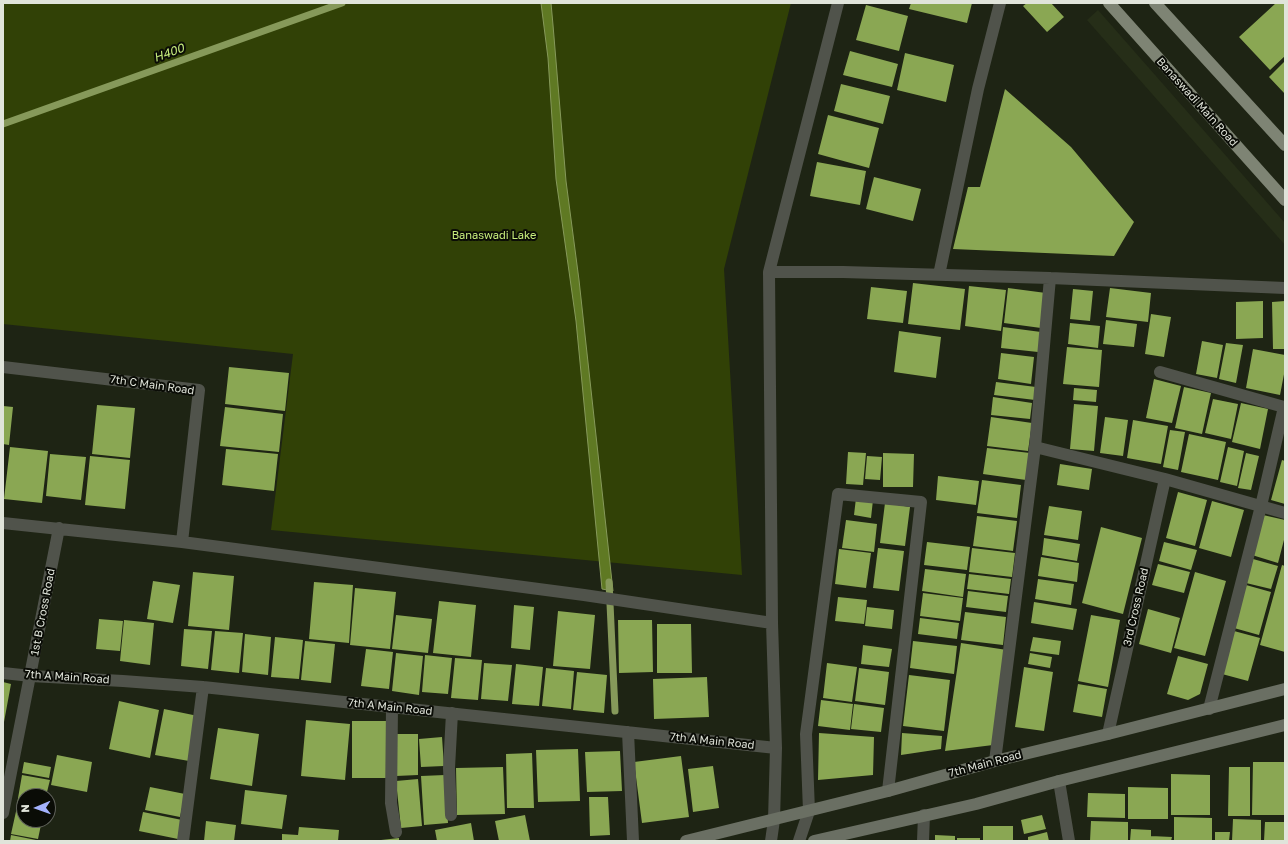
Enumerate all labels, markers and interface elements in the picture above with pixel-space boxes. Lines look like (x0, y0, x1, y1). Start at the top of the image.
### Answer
water label: H400 (152, 41, 186, 65)
street label: Banaswadi Main Road (1154, 55, 1240, 149)
park label: Banaswadi Lake (452, 229, 536, 243)
street label: 7th C Main Road (109, 373, 195, 397)
street label: 3rd Cross Road (1121, 567, 1151, 647)
street label: 1st B Cross Road (28, 568, 58, 656)
street label: 7th A Main Road (24, 667, 110, 687)
street label: 7th A Main Road (347, 696, 433, 718)
street label: 7th A Main Road (669, 730, 755, 752)
street label: 7th Main Road (947, 748, 1023, 780)
north arrow (16, 788, 56, 828)
text: N (18, 804, 31, 813)

